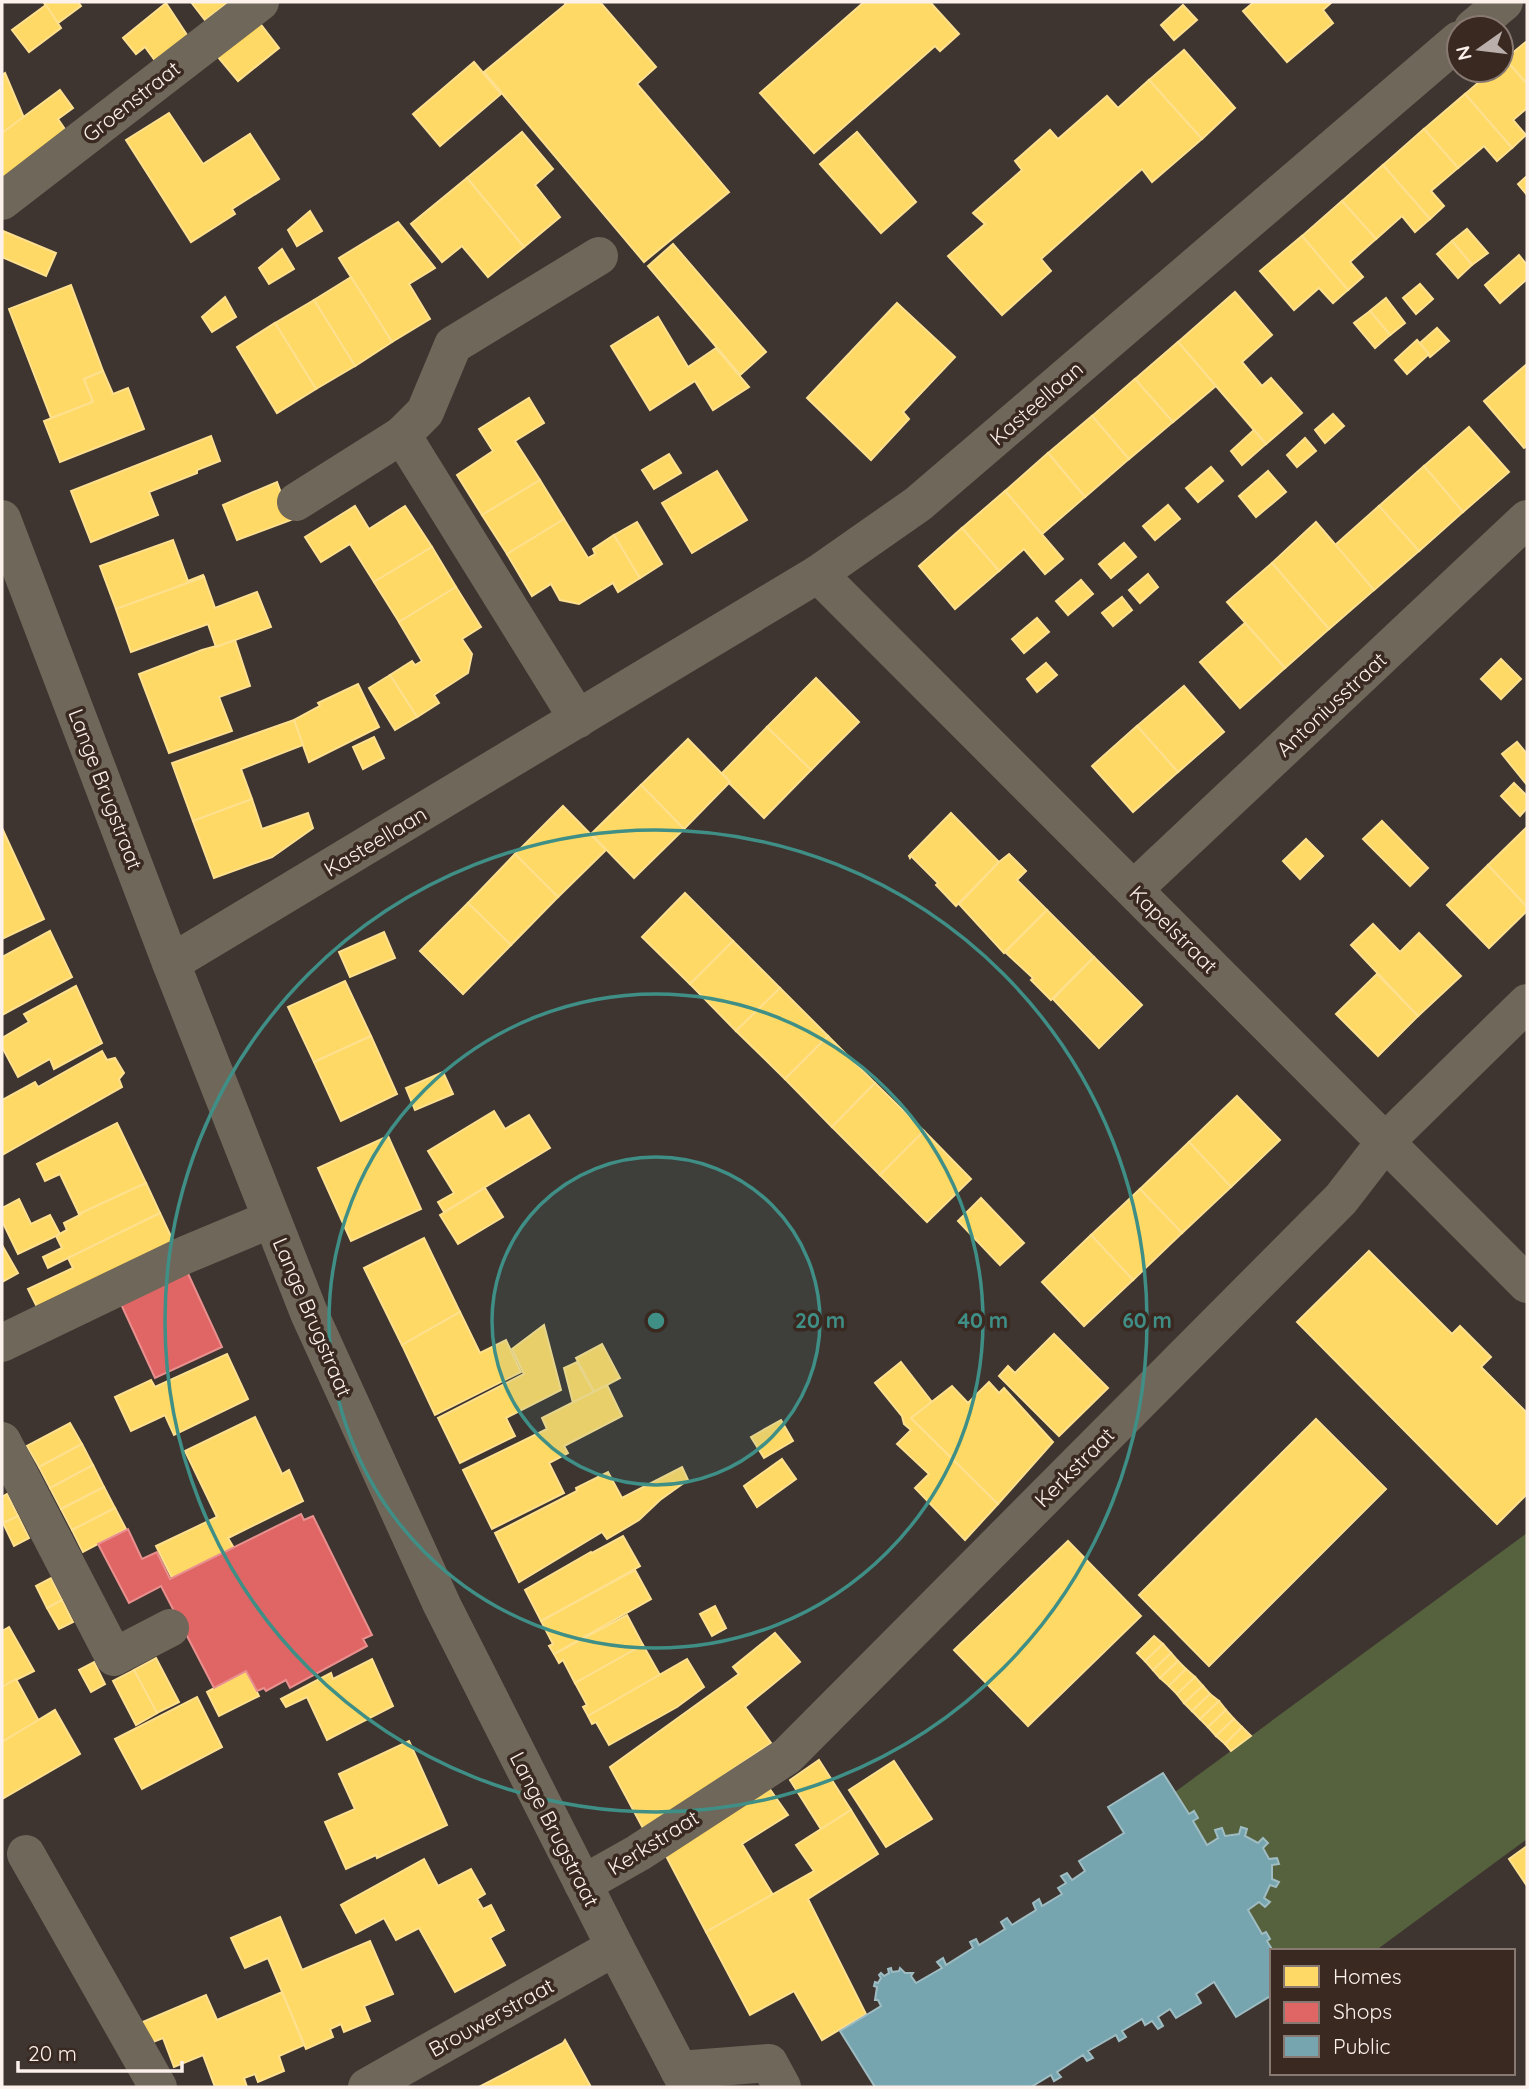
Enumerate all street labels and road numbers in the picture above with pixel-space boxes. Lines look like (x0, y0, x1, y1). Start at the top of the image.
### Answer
street label: Groenstraat (77, 55, 185, 147)
street label: Kasteellaan (984, 355, 1088, 451)
street label: Antoniusstraat (1270, 646, 1392, 762)
street label: Lange Brugstraat (63, 705, 149, 873)
street label: Kasteellaan (319, 800, 431, 882)
street label: Kapelstraat (1125, 880, 1223, 978)
street label: Lange Brugstraat (268, 1234, 358, 1400)
street label: Kerkstraat (1029, 1422, 1119, 1512)
street label: Lange Brugstraat (505, 1747, 605, 1911)
street label: Kerkstraat (603, 1804, 703, 1880)
street label: Brouwerstraat (424, 1972, 558, 2062)

